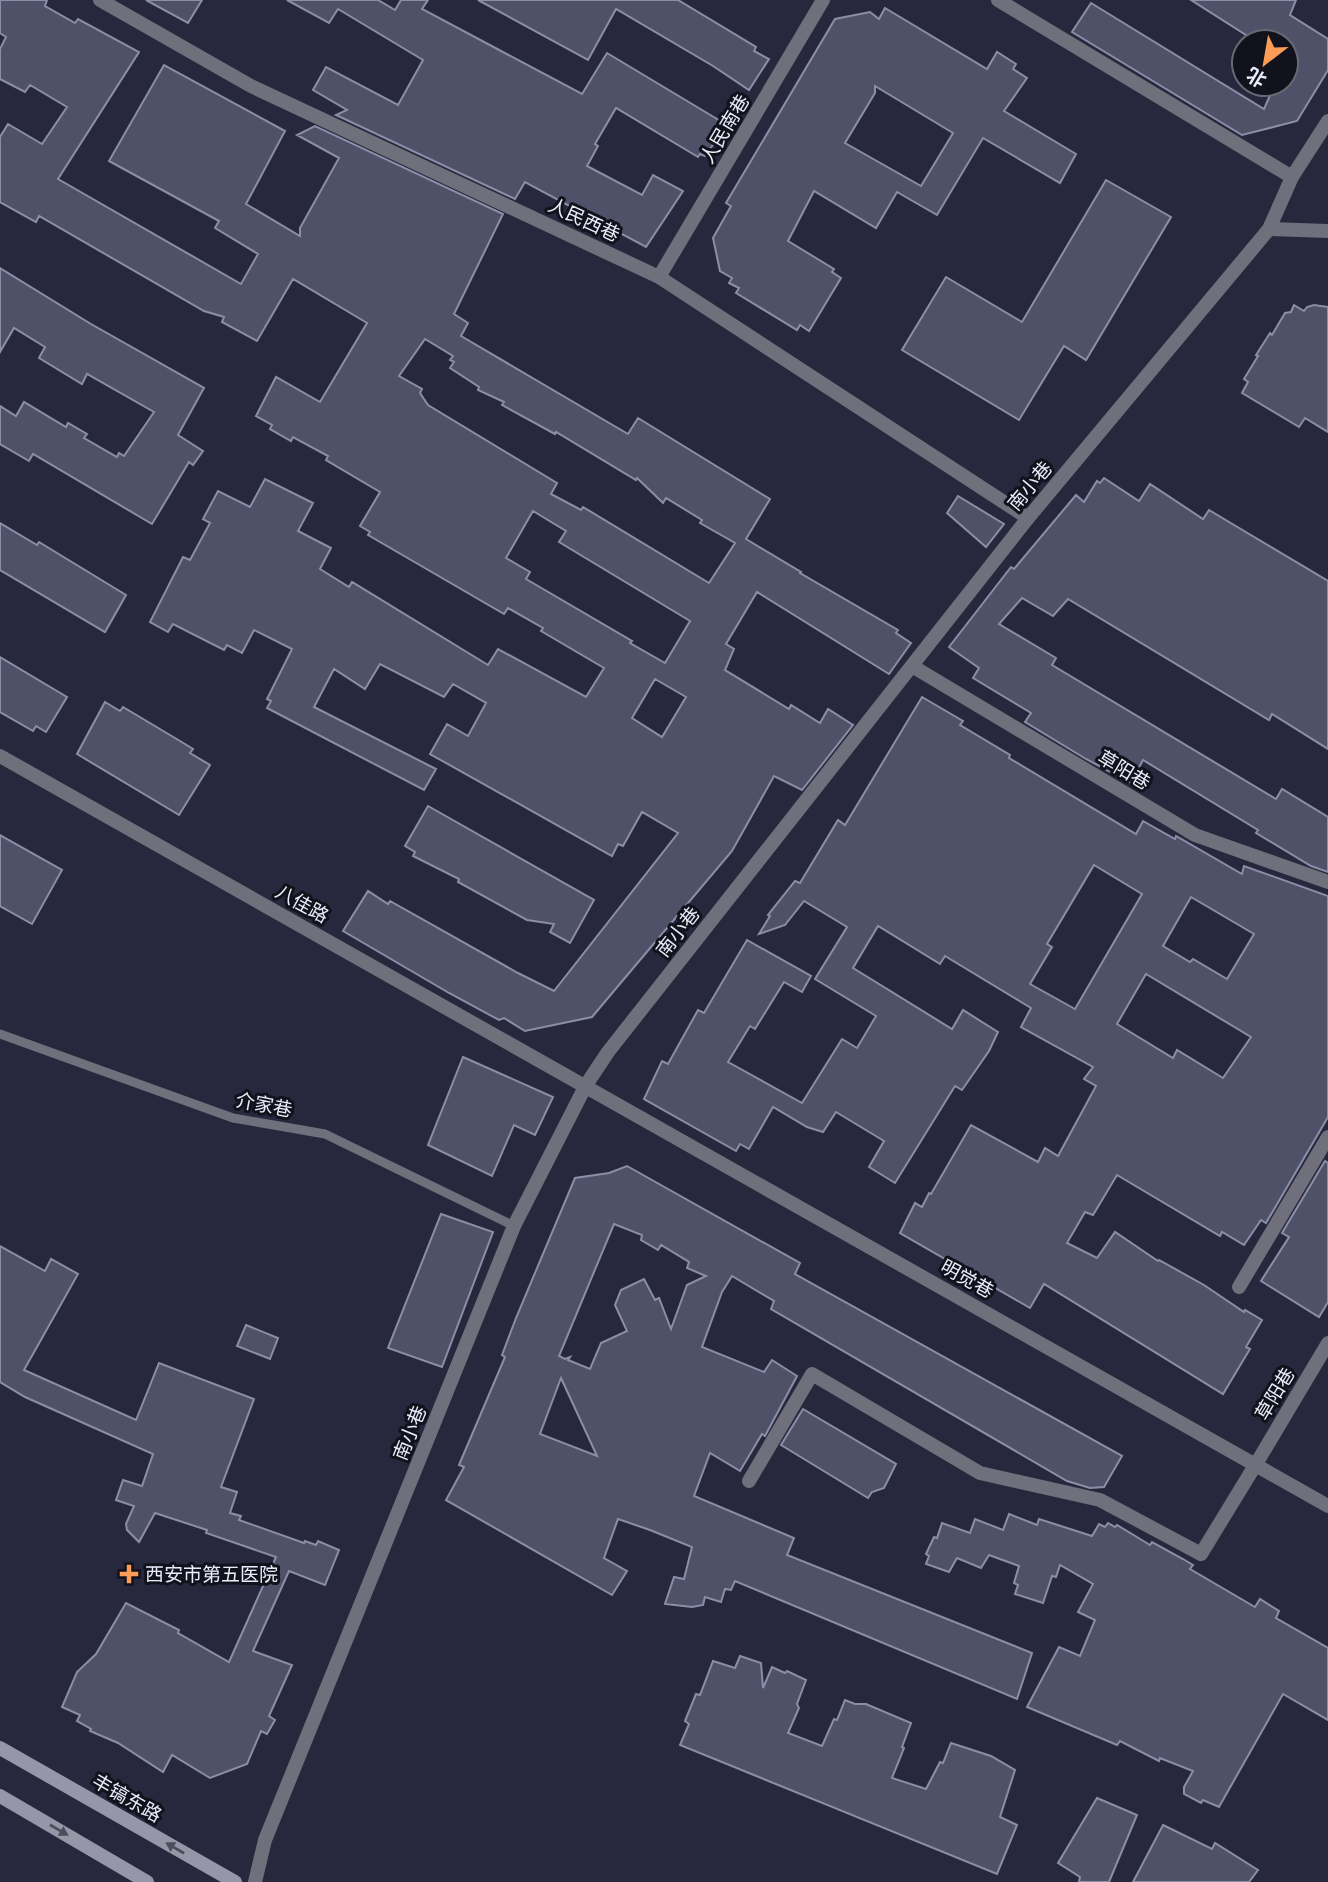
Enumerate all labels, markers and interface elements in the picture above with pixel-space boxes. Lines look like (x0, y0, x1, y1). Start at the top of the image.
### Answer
north arrow (1230, 28, 1300, 98)
text: 北 (1242, 62, 1271, 92)
street label: 人民南巷 (696, 90, 754, 168)
street label: 人民西巷 (545, 194, 623, 246)
street label: 南小巷 (1003, 457, 1057, 515)
street label: 草阳巷 (1094, 745, 1154, 795)
street label: 八佳路 (271, 880, 333, 928)
street label: 南小巷 (651, 902, 705, 962)
street label: 介家巷 (234, 1088, 294, 1122)
street label: 明觉巷 (936, 1255, 998, 1303)
street label: 草阳巷 (1250, 1364, 1300, 1424)
street label: 南小巷 (389, 1402, 431, 1464)
place label: 西安市第五医院 (145, 1563, 278, 1586)
marker: 西安市第五医院 (119, 1564, 139, 1584)
street label: 丰镐东路 (88, 1769, 166, 1827)
one-way arrow (49, 1824, 68, 1837)
one-way arrow (166, 1842, 185, 1854)

